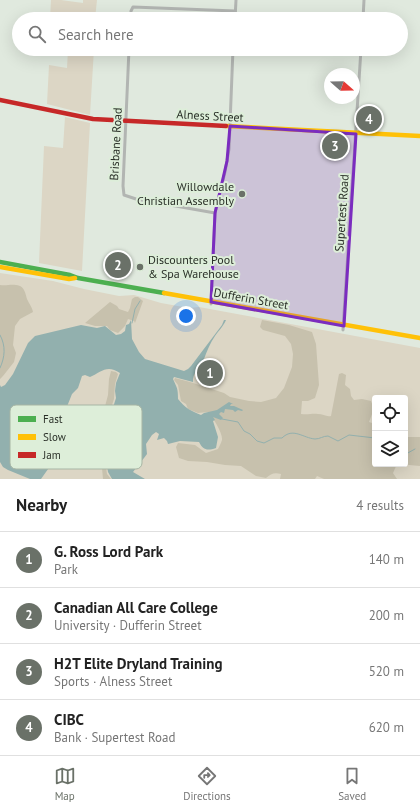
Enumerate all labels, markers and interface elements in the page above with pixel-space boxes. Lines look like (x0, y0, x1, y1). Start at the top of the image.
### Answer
search box (12, 12, 408, 56)
icon: search (26, 23, 48, 45)
text: Search here (58, 25, 134, 44)
north arrow (324, 68, 360, 104)
pin: 4 (356, 104, 382, 134)
street label: Alness Street (176, 106, 244, 125)
street label: Brisbane Road (106, 107, 125, 181)
pin: 3 (322, 131, 348, 161)
street label: Supertest Road (331, 174, 352, 252)
place label: Willowdale Christian Assembly (137, 179, 234, 208)
marker: Willowdale Christian Assembly (237, 189, 247, 199)
pin: 2 (105, 250, 131, 280)
place label: Discounters Pool & Spa Warehouse (148, 252, 239, 281)
marker: Discounters Pool & Spa Warehouse (135, 262, 145, 272)
street label: Dufferin Street (213, 285, 290, 312)
your location (176, 306, 196, 326)
pin: 1 (197, 358, 223, 388)
map controls (372, 395, 408, 467)
button: locate (372, 395, 408, 431)
legend (10, 405, 142, 469)
text: Fast (43, 412, 63, 426)
text: Slow (43, 430, 66, 444)
button: layers (372, 431, 408, 467)
text: Jam (42, 448, 61, 462)
text: Nearby (16, 494, 67, 516)
text: 4 results (356, 497, 404, 514)
text: G. Ross Lord Park (54, 542, 163, 561)
text: 1 (25, 551, 33, 568)
text: 140 m (369, 551, 404, 568)
text: Park (54, 561, 78, 578)
text: Canadian All Care College (54, 598, 218, 617)
text: 2 (25, 607, 33, 624)
text: 200 m (369, 607, 404, 624)
text: University · Dufferin Street (54, 617, 202, 634)
text: H2T Elite Dryland Training (54, 654, 222, 673)
text: 3 (25, 663, 33, 680)
text: 520 m (369, 663, 404, 680)
text: Sports · Alness Street (54, 673, 172, 690)
text: CIBC (54, 710, 84, 729)
text: 4 (25, 719, 33, 736)
text: 620 m (369, 719, 404, 736)
text: Bank · Supertest Road (54, 729, 176, 746)
tab: Map (54, 765, 76, 803)
tab: Directions (183, 765, 231, 803)
tab: Saved (338, 765, 366, 803)

